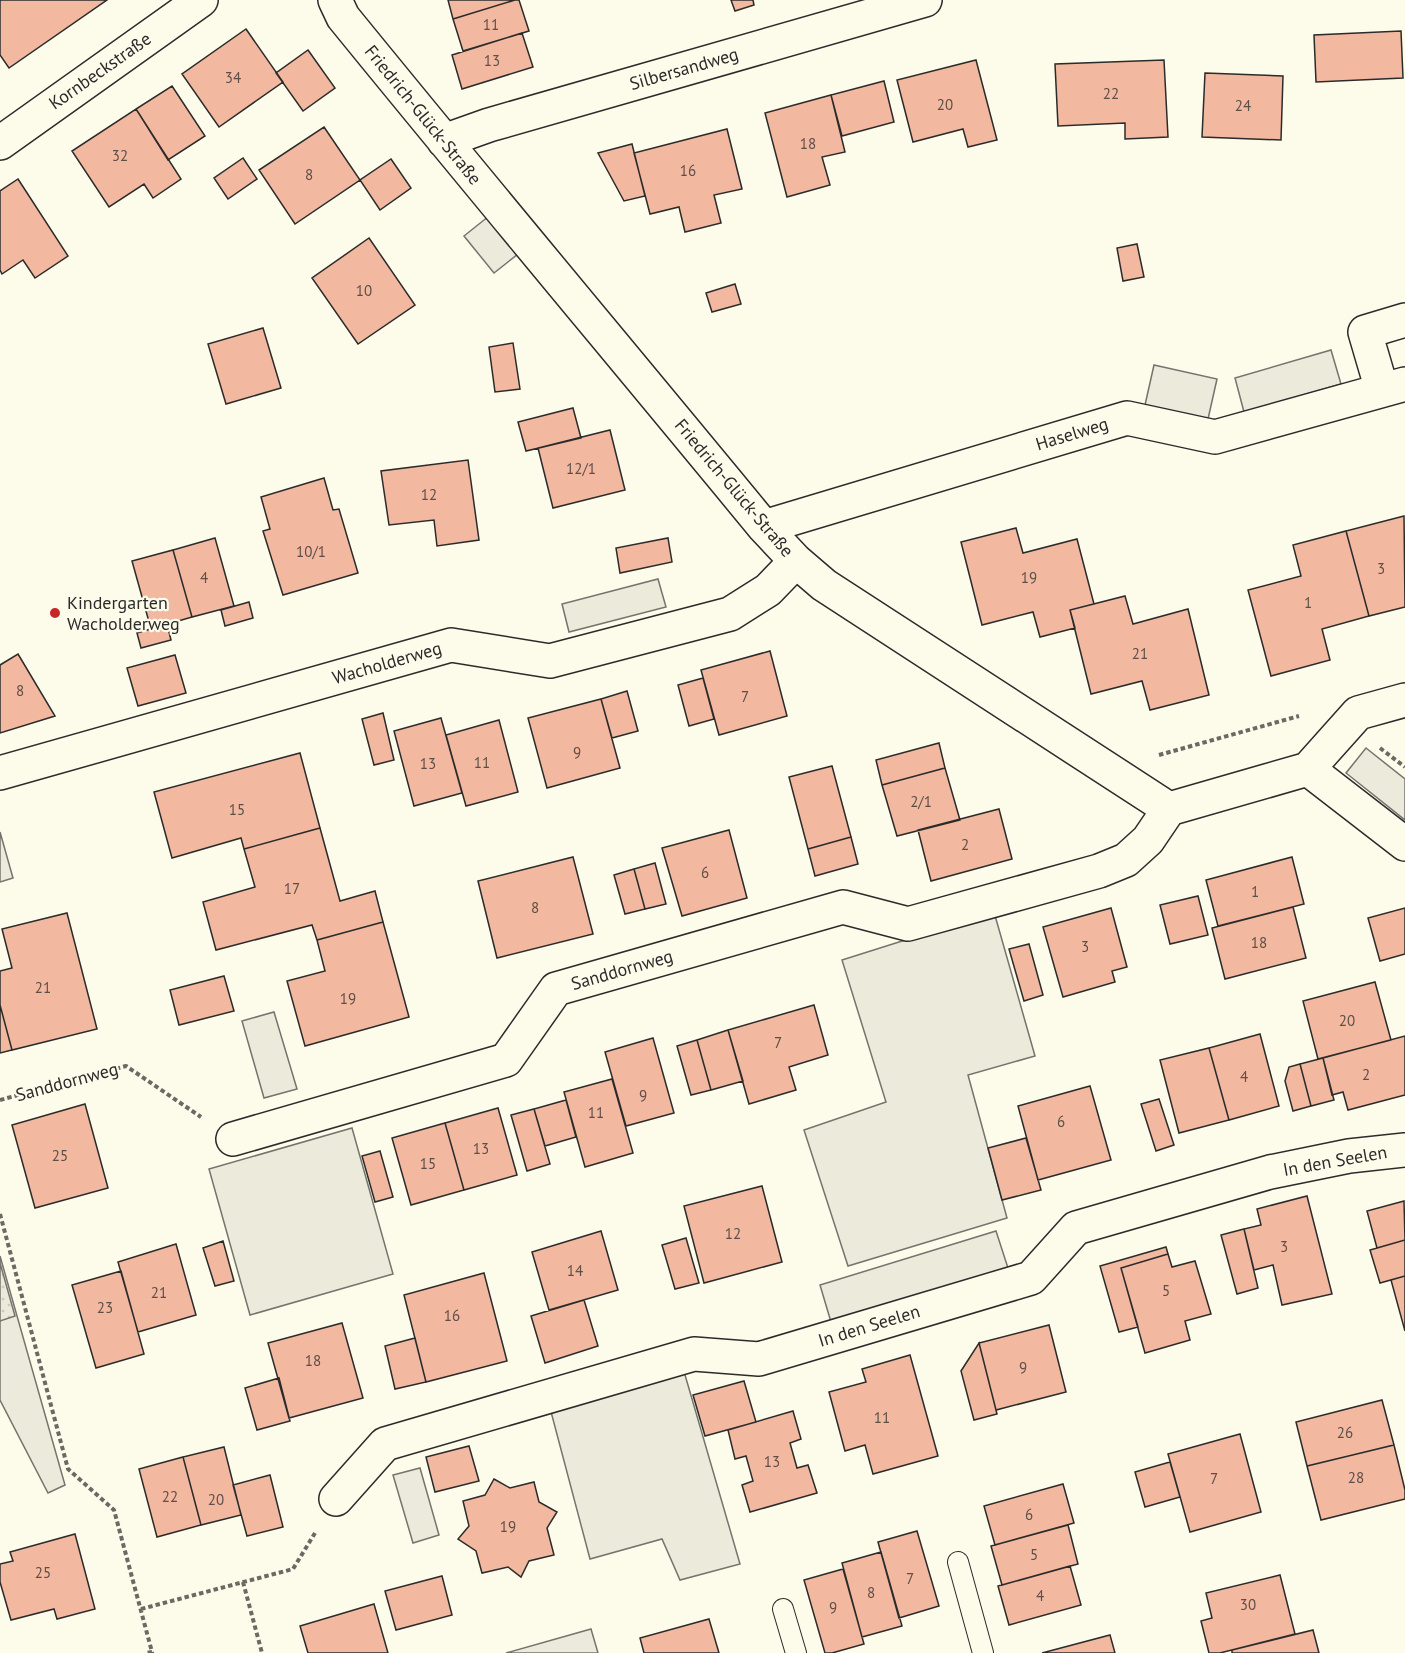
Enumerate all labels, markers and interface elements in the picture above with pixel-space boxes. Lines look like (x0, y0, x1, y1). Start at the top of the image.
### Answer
house number: 11 (483, 15, 499, 34)
street label: Kornbeckstraße (44, 27, 155, 114)
street label: Friedrich-Glück-Straße (360, 40, 487, 189)
street label: Silbersandweg (627, 42, 741, 95)
house number: 13 (484, 51, 500, 70)
house number: 34 (225, 68, 241, 87)
house number: 22 (1103, 84, 1119, 103)
house number: 20 (937, 95, 953, 114)
house number: 24 (1235, 96, 1251, 115)
house number: 18 (800, 134, 816, 153)
house number: 32 (112, 146, 128, 165)
house number: 16 (680, 161, 696, 180)
house number: 8 (305, 165, 313, 184)
house number: 10 (356, 281, 372, 300)
street label: Haselweg (1033, 412, 1111, 455)
street label: Friedrich-Glück-Straße (670, 414, 799, 561)
house number: 12/1 (566, 459, 596, 478)
house number: 12 (421, 485, 437, 504)
house number: 10/1 (296, 542, 326, 561)
house number: 3 (1377, 559, 1385, 578)
house number: 4 (200, 568, 208, 587)
house number: 19 (1021, 568, 1037, 587)
place label: Kindergarten Wacholderweg (67, 591, 180, 635)
house number: 1 (1304, 593, 1312, 612)
marker: Kindergarten Wacholderweg (48, 606, 62, 620)
street label: Wacholderweg (330, 636, 444, 689)
house number: 21 (1132, 644, 1148, 663)
house number: 8 (16, 681, 24, 700)
house number: 7 (741, 687, 749, 706)
house number: 9 (573, 743, 581, 762)
house number: 11 (474, 753, 490, 772)
house number: 13 (420, 754, 436, 773)
house number: 2/1 (910, 792, 932, 811)
house number: 15 (229, 800, 245, 819)
house number: 2 (961, 835, 969, 854)
house number: 6 (701, 863, 709, 882)
house number: 17 (284, 879, 300, 898)
house number: 1 (1251, 882, 1259, 901)
house number: 8 (531, 898, 539, 917)
house number: 18 (1251, 933, 1267, 952)
house number: 3 (1081, 937, 1089, 956)
street label: Sanddornweg (568, 944, 675, 995)
house number: 21 (35, 978, 51, 997)
house number: 19 (340, 989, 356, 1008)
house number: 20 (1339, 1011, 1355, 1030)
house number: 7 (774, 1033, 782, 1052)
street label: Sanddornweg (13, 1057, 121, 1106)
house number: 2 (1362, 1065, 1370, 1084)
house number: 4 (1240, 1067, 1248, 1086)
house number: 9 (639, 1086, 647, 1105)
house number: 11 (588, 1103, 604, 1122)
house number: 6 (1057, 1112, 1065, 1131)
house number: 13 (473, 1139, 489, 1158)
street label: In den Seelen (1281, 1140, 1389, 1181)
house number: 25 (52, 1146, 68, 1165)
house number: 15 (420, 1154, 436, 1173)
house number: 12 (725, 1224, 741, 1243)
house number: 3 (1280, 1237, 1288, 1256)
house number: 14 (567, 1261, 583, 1280)
house number: 5 (1162, 1281, 1170, 1300)
house number: 21 (151, 1283, 167, 1302)
house number: 23 (97, 1298, 113, 1317)
street label: In den Seelen (815, 1299, 923, 1352)
house number: 16 (444, 1306, 460, 1325)
house number: 18 (305, 1351, 321, 1370)
house number: 9 (1019, 1358, 1027, 1377)
house number: 11 (874, 1408, 890, 1427)
house number: 26 (1337, 1423, 1353, 1442)
house number: 13 (764, 1452, 780, 1471)
house number: 28 (1348, 1468, 1364, 1487)
house number: 7 (1210, 1469, 1218, 1488)
house number: 22 (162, 1487, 178, 1506)
house number: 20 (208, 1490, 224, 1509)
house number: 6 (1025, 1505, 1033, 1524)
house number: 19 (500, 1517, 516, 1536)
house number: 5 (1030, 1545, 1038, 1564)
house number: 25 (35, 1563, 51, 1582)
house number: 7 (906, 1569, 914, 1588)
house number: 8 (867, 1583, 875, 1602)
house number: 4 (1036, 1586, 1044, 1605)
house number: 30 (1240, 1595, 1256, 1614)
house number: 9 (829, 1598, 837, 1617)

